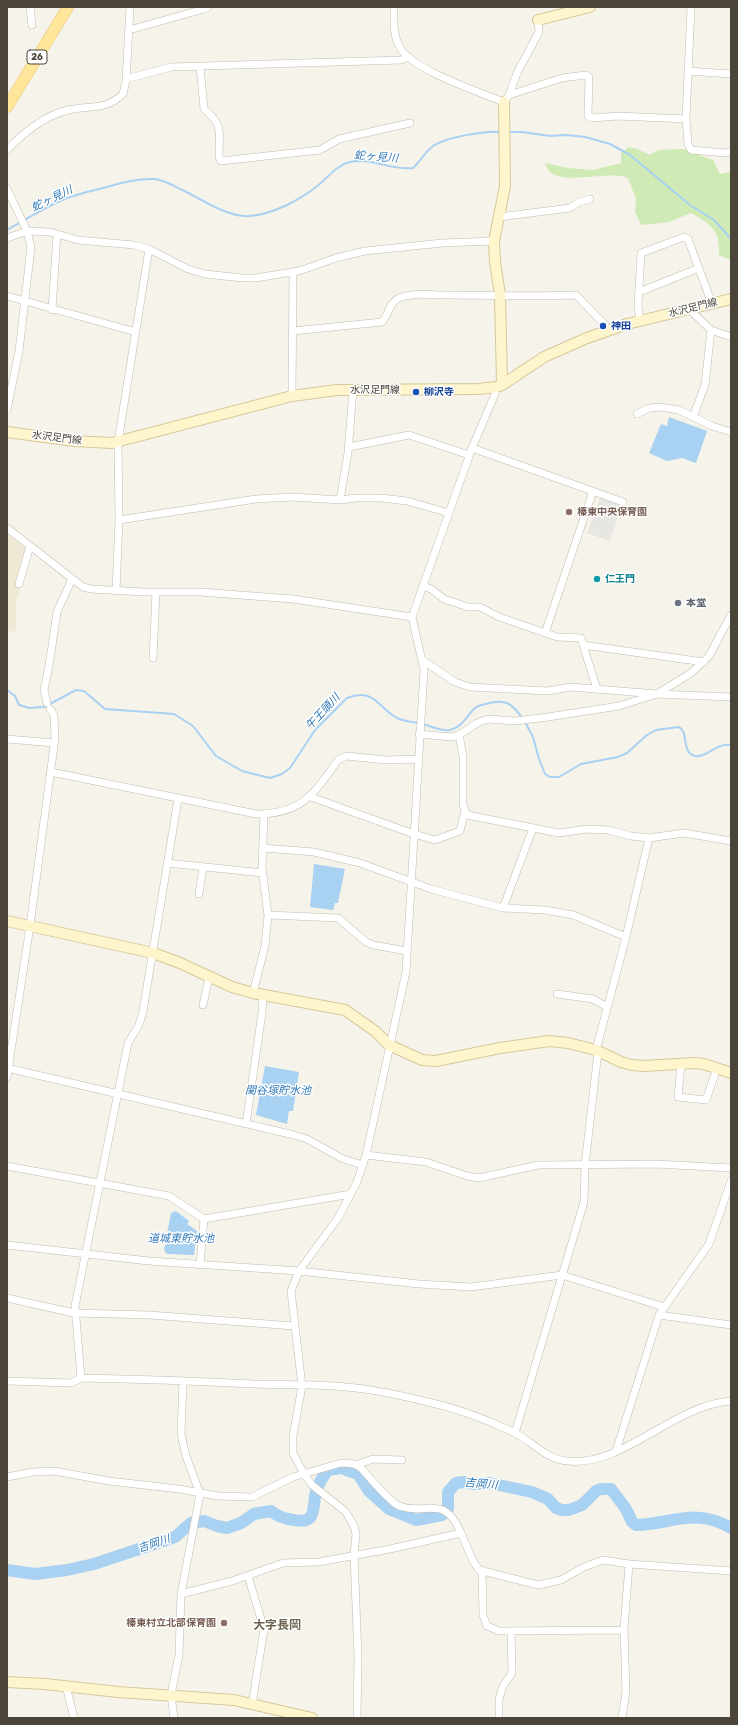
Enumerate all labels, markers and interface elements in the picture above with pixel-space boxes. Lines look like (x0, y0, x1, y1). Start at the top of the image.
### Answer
road number: 26 (27, 50, 47, 64)
water label: 蛇ヶ見川 (354, 149, 398, 165)
water label: 蛇ヶ見川 (29, 183, 75, 215)
street label: 水沢足門線 (667, 296, 719, 320)
place label: 神田 (611, 320, 631, 332)
marker: 神田 (598, 321, 608, 331)
street label: 水沢足門線 (350, 384, 400, 396)
place label: 柳沢寺 (424, 386, 454, 398)
marker: 柳沢寺 (411, 387, 421, 397)
street label: 水沢足門線 (31, 429, 83, 447)
place label: 榛東中央保育園 (577, 506, 647, 518)
marker: 榛東中央保育園 (564, 507, 574, 517)
place label: 仁王門 (605, 573, 635, 585)
marker: 仁王門 (592, 574, 602, 584)
place label: 本堂 (686, 597, 706, 609)
marker: 本堂 (673, 598, 683, 608)
water label: 午王頭川 (303, 691, 343, 733)
water label: 関谷塚貯水池 (245, 1084, 311, 1098)
water label: 道城東貯水池 (148, 1232, 214, 1246)
water label: 吉岡川 (464, 1476, 498, 1492)
water label: 吉岡川 (136, 1532, 172, 1556)
place label: 榛東村立北部保育園 (126, 1617, 216, 1629)
marker: 榛東村立北部保育園 (219, 1618, 229, 1628)
district label: 大字長岡 (253, 1619, 301, 1633)

